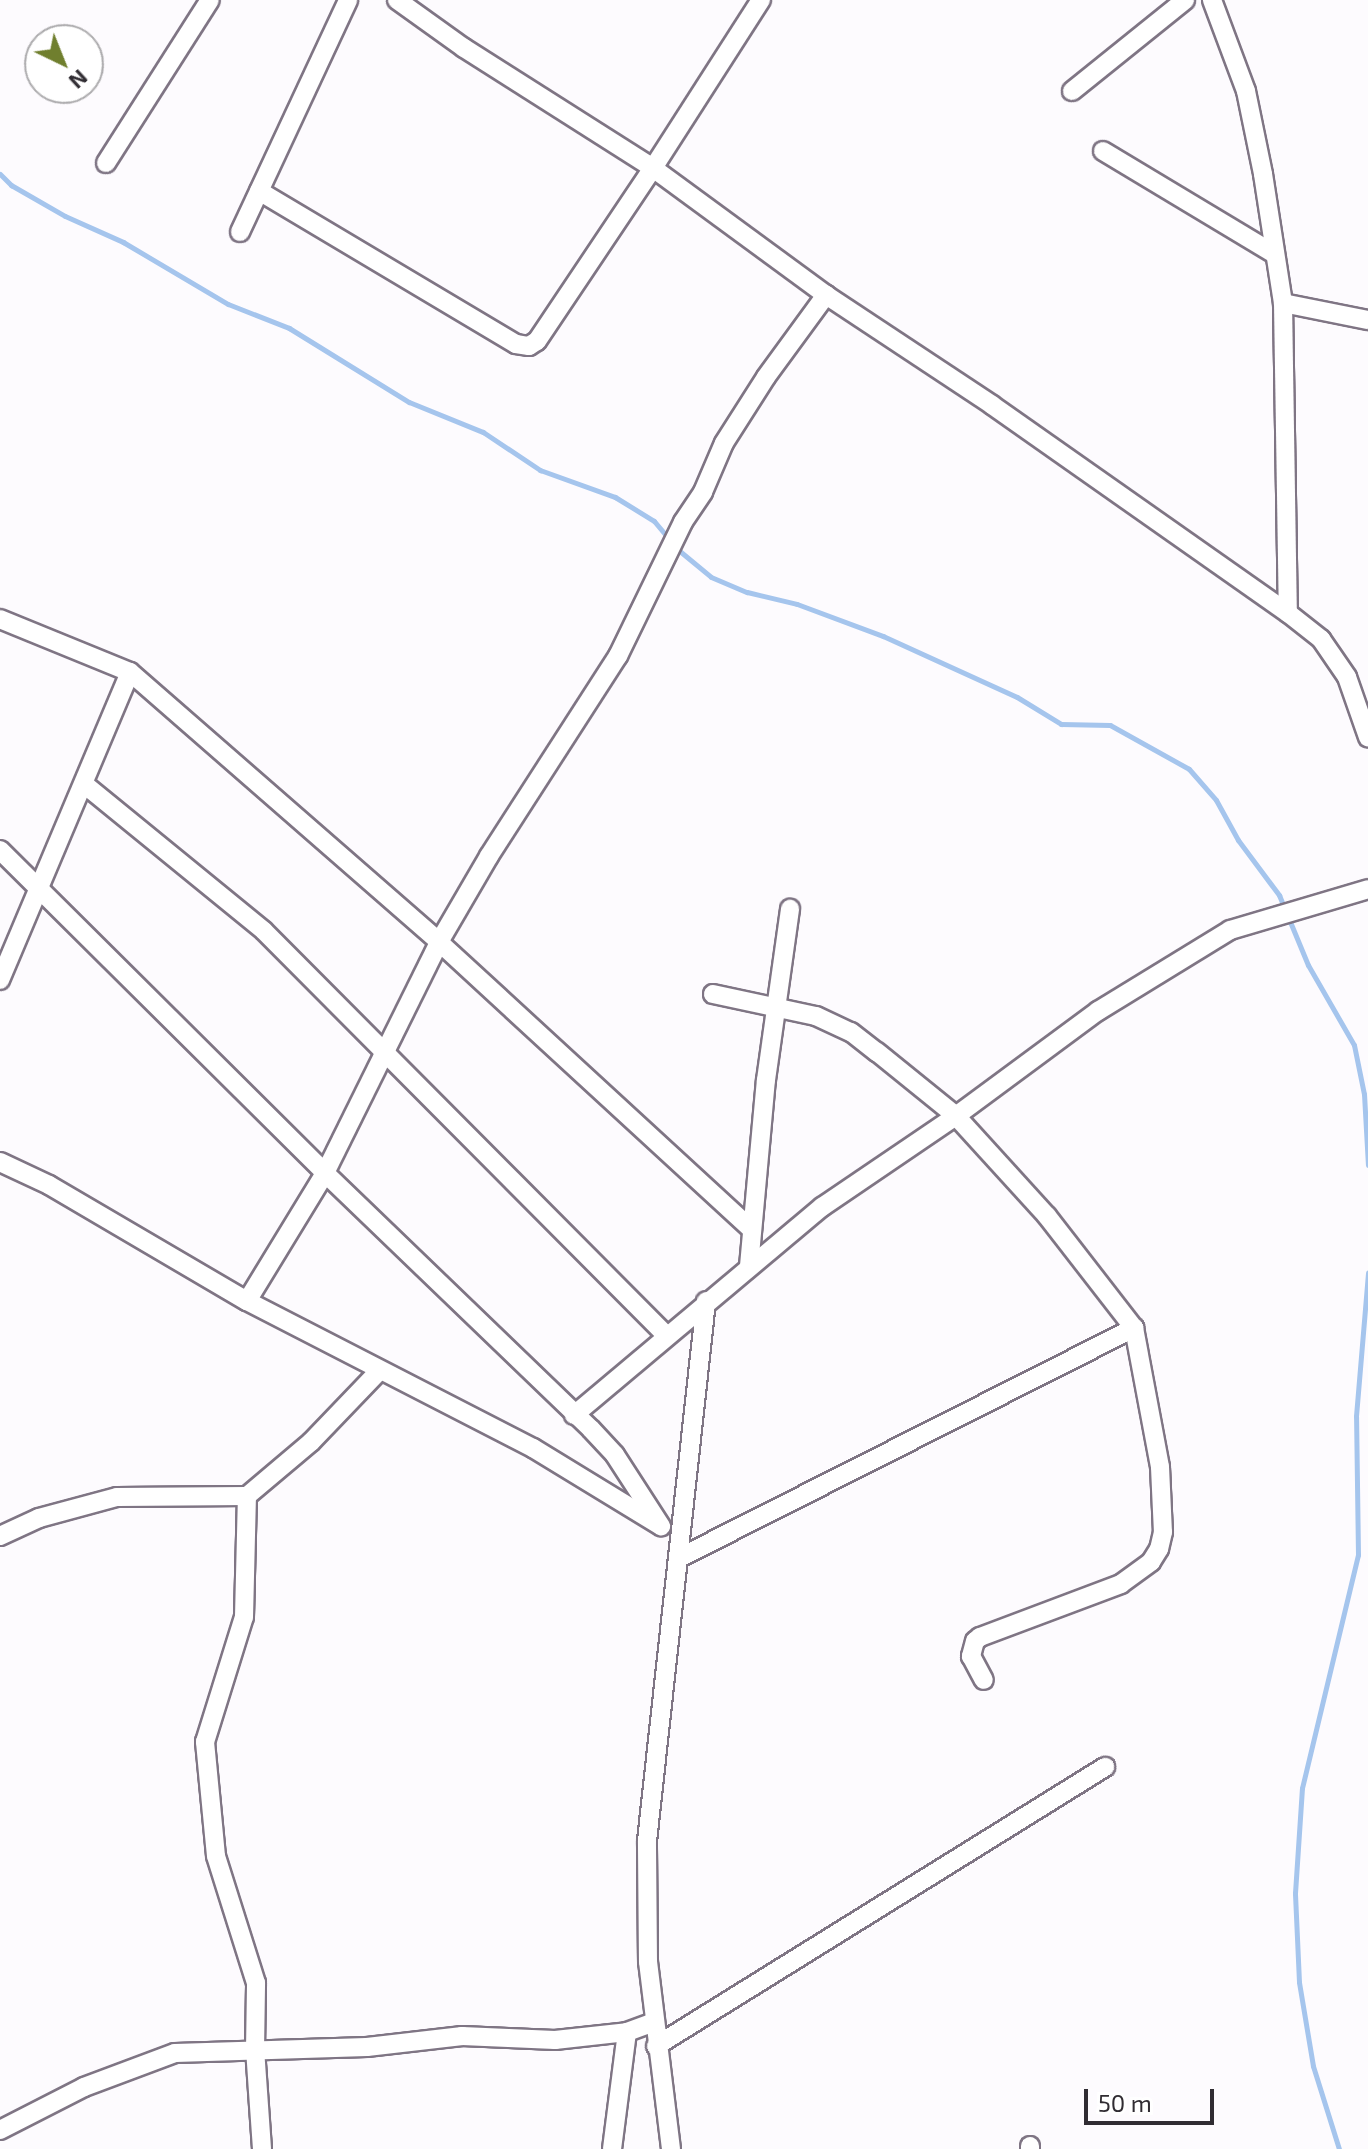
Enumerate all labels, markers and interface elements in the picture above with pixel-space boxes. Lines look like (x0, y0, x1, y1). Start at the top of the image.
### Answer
north arrow (24, 24, 104, 104)
text: N (64, 65, 94, 95)
scale bar (1088, 2073, 1218, 2123)
text: 50 m (1098, 2088, 1152, 2117)

